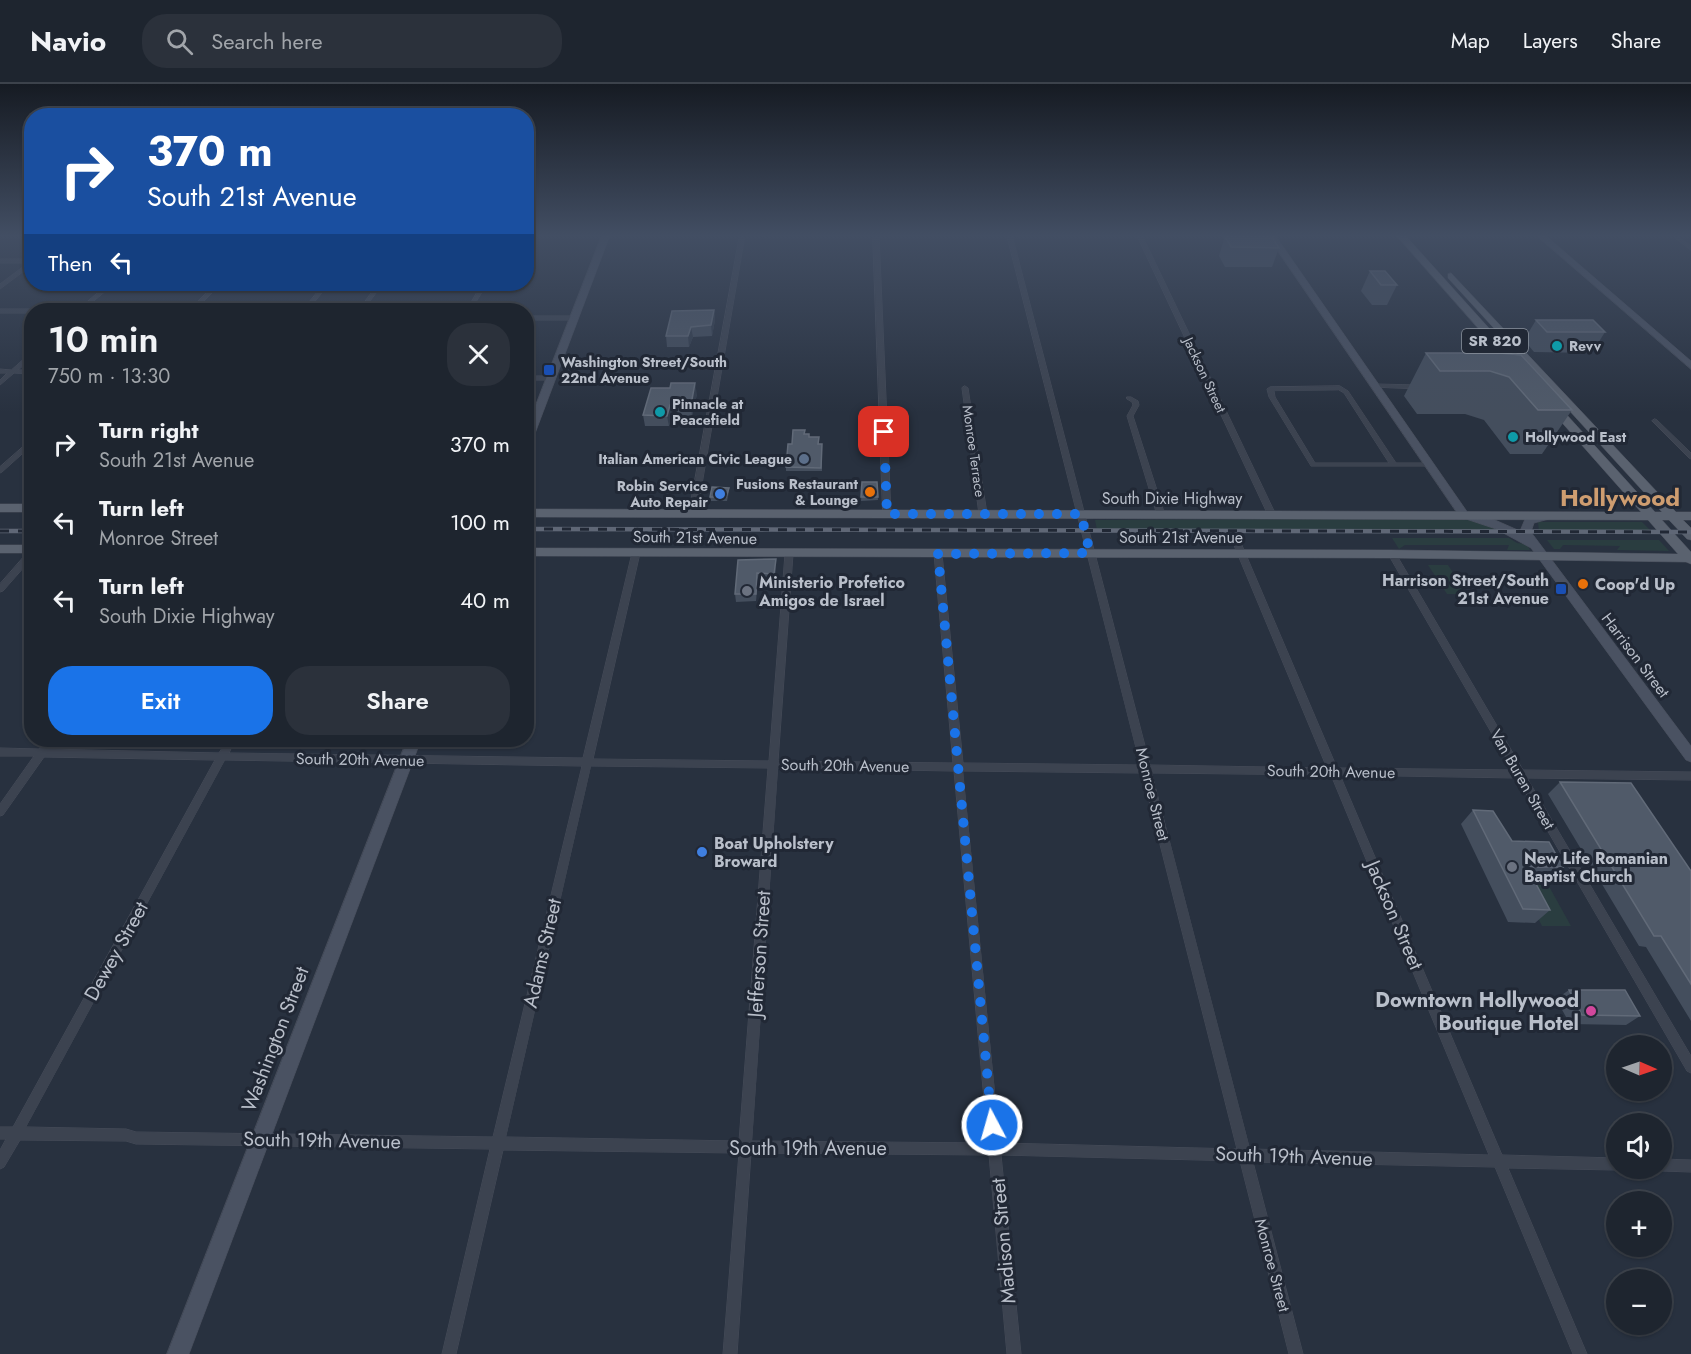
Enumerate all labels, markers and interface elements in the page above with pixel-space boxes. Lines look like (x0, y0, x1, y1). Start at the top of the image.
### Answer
search box (142, 14, 562, 68)
text: Navio (30, 21, 106, 62)
icon: search (163, 25, 196, 58)
text: Search here (211, 25, 322, 57)
text: Map (1451, 26, 1490, 56)
text: Layers (1523, 26, 1578, 56)
text: Share (1611, 26, 1661, 56)
text: 370 m (147, 121, 273, 182)
icon: right (48, 132, 126, 210)
text: South 21st Avenue (147, 177, 357, 216)
icon: left (105, 246, 138, 279)
text: Then (48, 247, 93, 279)
text: 10 min (48, 313, 159, 365)
button: close (447, 323, 510, 386)
road number: SR 820 (1462, 329, 1528, 353)
street label: Jackson Street (1178, 332, 1231, 417)
place label: Revv (1569, 336, 1602, 356)
marker: Revv (1550, 339, 1564, 353)
place label: Washington Street/South 22nd Avenue (561, 352, 727, 388)
text: 750 m · 13:30 (48, 362, 170, 391)
marker: Washington Street/South 22nd Avenue (542, 363, 556, 377)
place label: Pinnacle at Peacefield (672, 394, 744, 430)
street label: Monroe Terrace (958, 404, 990, 498)
marker: Pinnacle at Peacefield (653, 405, 667, 419)
pin (858, 406, 909, 457)
text: Turn right (99, 414, 199, 446)
icon: arrive (867, 415, 900, 448)
place label: Hollywood East (1525, 427, 1627, 447)
icon: right (48, 428, 81, 461)
text: 370 m (450, 428, 510, 460)
marker: Hollywood East (1506, 430, 1520, 444)
text: South 21st Avenue (99, 446, 254, 475)
place label: Italian American Civic League (598, 449, 792, 469)
marker: Italian American Civic League (797, 452, 811, 466)
place label: Fusions Restaurant & Lounge (736, 474, 859, 510)
place label: Robin Service Auto Repair (617, 476, 708, 512)
district label: Hollywood (1560, 480, 1680, 515)
marker: Fusions Restaurant & Lounge (863, 485, 877, 499)
marker: Robin Service Auto Repair (713, 487, 727, 501)
street label: South Dixie Highway (1102, 487, 1243, 510)
text: Turn left (99, 492, 184, 524)
icon: left (48, 506, 81, 539)
text: 100 m (450, 506, 510, 538)
text: Monroe Street (99, 524, 218, 553)
street label: South 21st Avenue (633, 525, 757, 550)
street label: South 21st Avenue (1119, 526, 1243, 549)
place label: Harrison Street/South 21st Avenue (1382, 569, 1549, 610)
text: Turn left (99, 570, 184, 602)
place label: Ministerio Profetico Amigos de Israel (758, 571, 905, 612)
place label: Coop'd Up (1595, 573, 1675, 596)
marker: Coop'd Up (1576, 577, 1590, 591)
marker: Harrison Street/South 21st Avenue (1554, 582, 1568, 596)
icon: left (48, 584, 81, 617)
text: 40 m (460, 584, 510, 616)
marker: Ministerio Profetico Amigos de Israel (740, 584, 754, 598)
text: South Dixie Highway (99, 602, 275, 631)
street label: Harrison Street (1596, 608, 1675, 703)
button: Exit (48, 666, 273, 735)
button: Share (285, 666, 510, 735)
street label: Van Buren Street (1485, 725, 1561, 834)
street label: Monroe Street (1130, 745, 1175, 843)
street label: South 20th Avenue (296, 747, 424, 772)
street label: South 20th Avenue (781, 753, 909, 778)
street label: South 20th Avenue (1267, 759, 1395, 784)
place label: Boat Upholstery Broward (714, 832, 834, 873)
marker: Boat Upholstery Broward (695, 845, 709, 859)
place label: New Life Romanian Baptist Church (1524, 847, 1668, 888)
street label: Jackson Street (1357, 853, 1431, 974)
marker: New Life Romanian Baptist Church (1505, 860, 1519, 874)
street label: Jefferson Street (740, 890, 778, 1021)
street label: Adams Street (516, 895, 569, 1011)
street label: Dewey Street (77, 896, 156, 1006)
street label: Washington Street (235, 962, 316, 1116)
place label: Downtown Hollywood Boutique Hotel (1375, 986, 1579, 1038)
marker: Downtown Hollywood Boutique Hotel (1584, 1004, 1598, 1018)
north arrow (1606, 1035, 1672, 1101)
map controls (1606, 1035, 1672, 1335)
position arrow (960, 1093, 1024, 1157)
button: sound (1606, 1113, 1672, 1179)
street label: South 19th Avenue (243, 1125, 401, 1156)
street label: South 19th Avenue (729, 1134, 887, 1163)
street label: South 19th Avenue (1215, 1139, 1373, 1174)
street label: Madison Street (984, 1177, 1023, 1305)
button: + (1606, 1191, 1672, 1257)
street label: Monroe Street (1249, 1216, 1296, 1314)
button: − (1606, 1269, 1672, 1335)

